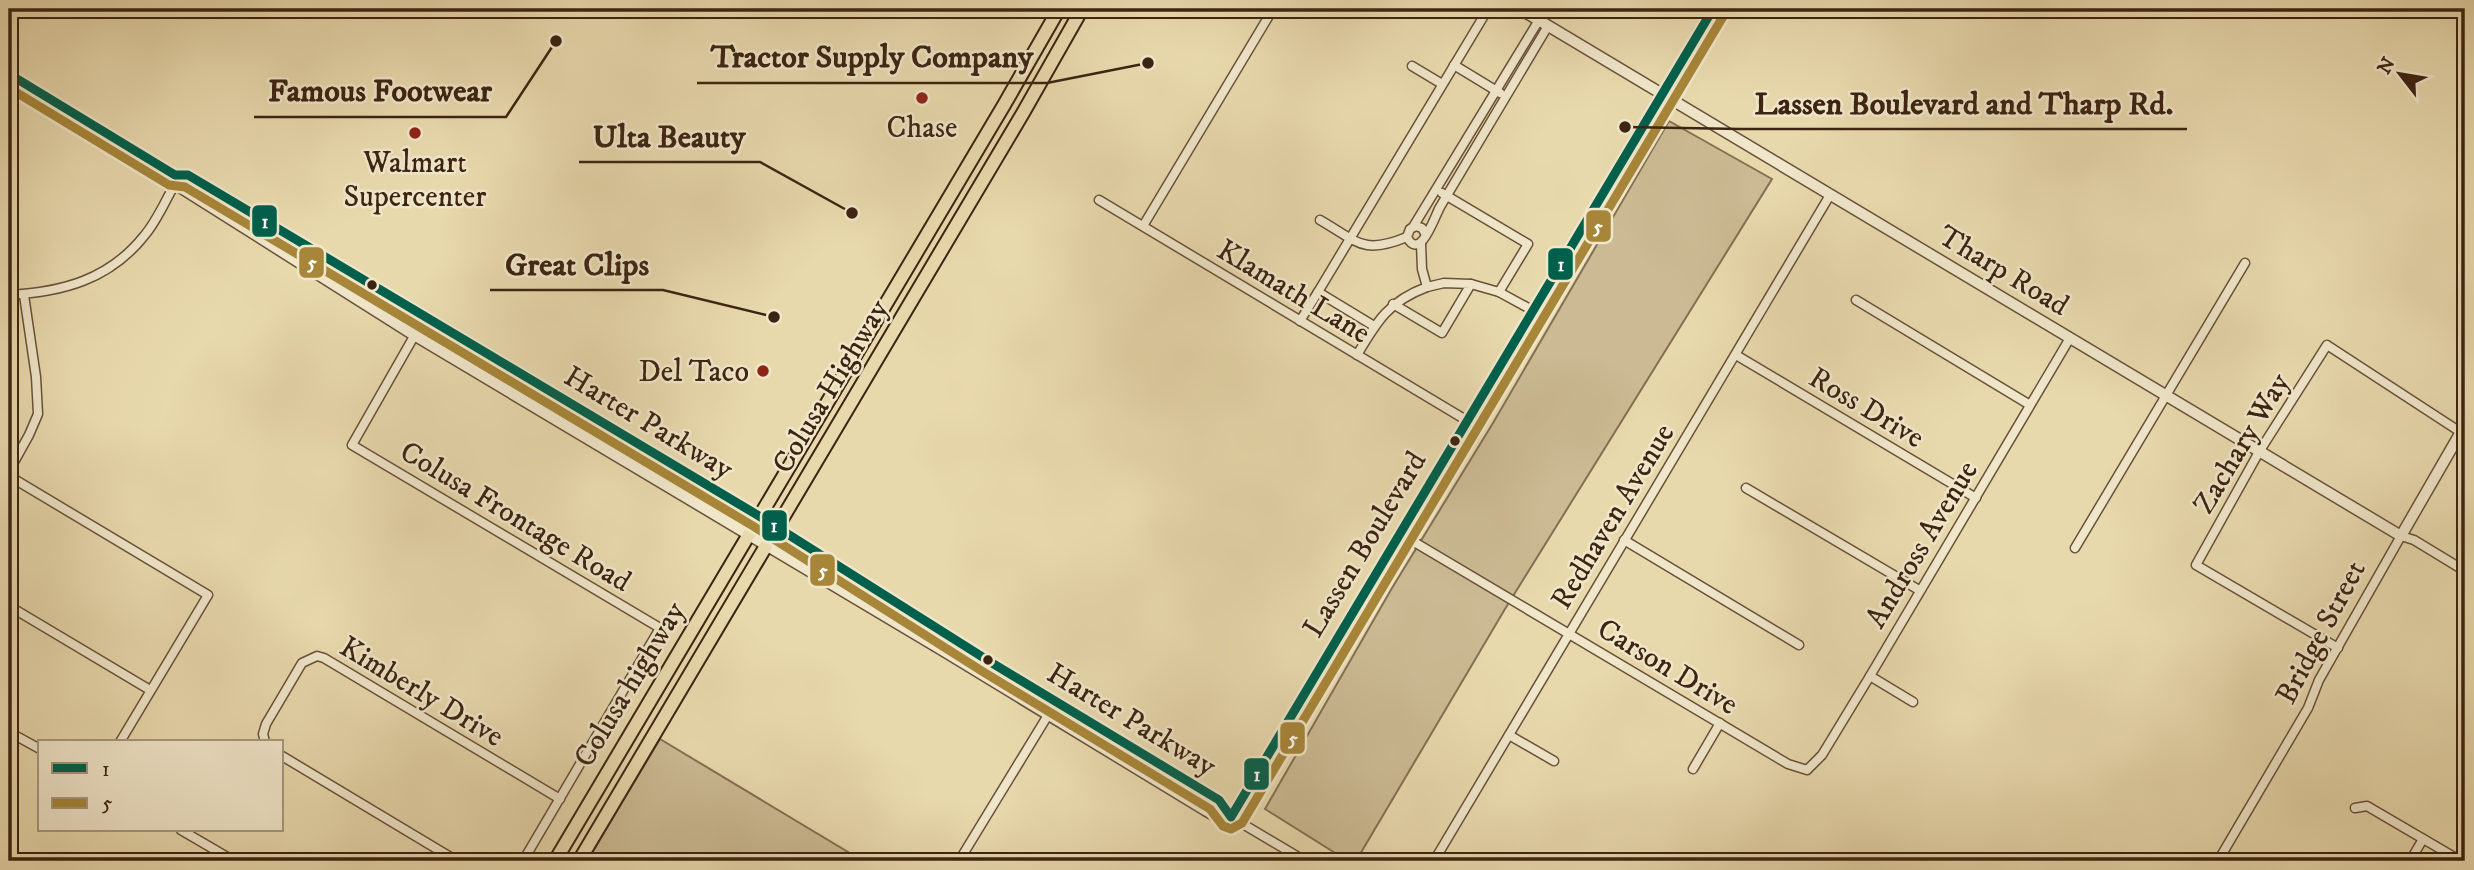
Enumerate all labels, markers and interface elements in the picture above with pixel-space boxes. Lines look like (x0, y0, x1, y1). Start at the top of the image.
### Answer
callout: Tractor Supply Company (697, 30, 1047, 83)
text: Tractor Supply Company (710, 38, 1034, 78)
north arrow (2366, 38, 2436, 108)
text: N (2373, 53, 2401, 79)
callout: Famous Footwear (254, 64, 506, 117)
text: Famous Footwear (268, 72, 493, 112)
callout: Lassen Boulevard and Tharp Rd. (1740, 76, 2187, 129)
text: Lassen Boulevard and Tharp Rd. (1755, 85, 2173, 125)
marker: Chase (914, 90, 930, 106)
callout: Ulta Beauty (579, 109, 760, 162)
place label: Chase (887, 110, 957, 147)
text: Ulta Beauty (593, 118, 746, 158)
marker: Walmart Supercenter (407, 125, 423, 141)
place label: Walmart Supercenter (344, 145, 486, 216)
line badge: 1 (251, 204, 278, 238)
line badge: 5 (1585, 209, 1612, 243)
text: 1 (262, 211, 269, 234)
text: 5 (1592, 216, 1603, 239)
street label: Tharp Road (1931, 218, 2075, 325)
street label: Klamath Lane (1210, 232, 1377, 353)
callout: Great Clips (490, 237, 663, 290)
line badge: 5 (298, 246, 325, 279)
text: Great Clips (505, 246, 649, 286)
line badge: 1 (1547, 247, 1574, 281)
text: 5 (306, 252, 317, 275)
text: 1 (1558, 254, 1565, 277)
unlabelled marker (365, 278, 379, 292)
street label: Colusa Highway (765, 293, 898, 480)
place label: Del Taco (638, 354, 749, 391)
street label: Harter Parkway (557, 358, 740, 489)
street label: Ross Drive (1802, 360, 1930, 457)
marker: Del Taco (755, 363, 771, 379)
street label: Zachary Way (2186, 366, 2299, 521)
street label: Redhaven Avenue (1543, 417, 1683, 616)
street label: Colusa Frontage Road (393, 434, 638, 601)
unlabelled marker (1448, 434, 1462, 448)
street label: Lassen Boulevard (1295, 445, 1435, 644)
street label: Andross Avenue (1858, 455, 1987, 635)
line badge: 1 (761, 509, 788, 542)
text: 1 (771, 515, 778, 538)
line badge: 5 (809, 553, 836, 587)
street label: Bridge Street (2268, 555, 2375, 711)
text: 5 (817, 560, 828, 583)
street label: Colusa highway (566, 595, 695, 774)
street label: Carson Drive (1590, 611, 1744, 724)
street label: Kimberly Drive (332, 629, 510, 756)
unlabelled marker (981, 653, 995, 667)
street label: Harter Parkway (1040, 655, 1223, 786)
line badge: 5 (1279, 721, 1306, 755)
text: 5 (1287, 728, 1298, 751)
legend (38, 740, 284, 832)
text: 1 (102, 757, 110, 783)
line badge: 1 (1243, 757, 1270, 791)
text: 1 (1254, 764, 1261, 787)
text: 5 (102, 791, 112, 817)

